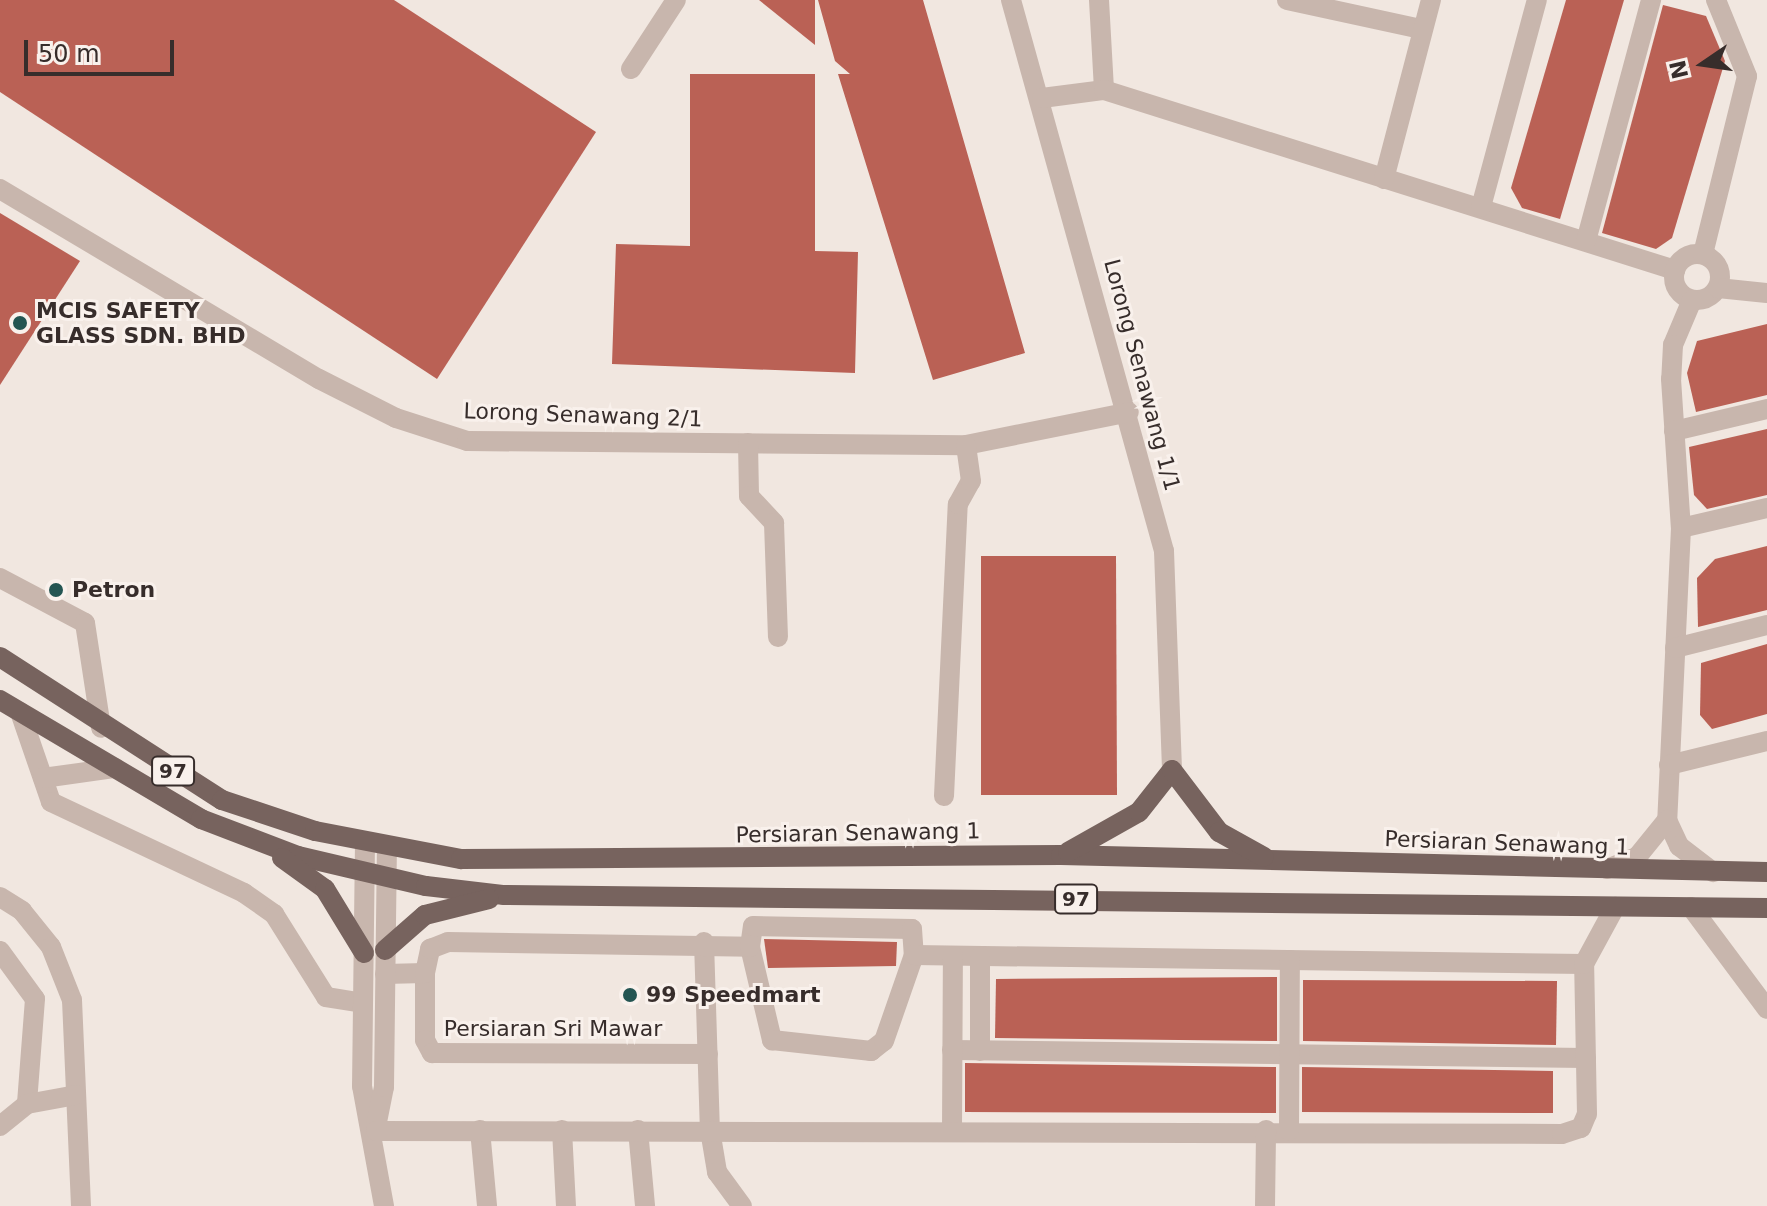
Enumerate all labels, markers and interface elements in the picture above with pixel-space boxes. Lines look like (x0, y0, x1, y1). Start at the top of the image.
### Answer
scale bar (28, 24, 178, 74)
north arrow (1663, 24, 1743, 104)
text: 50 m (38, 40, 100, 68)
text: N (1665, 58, 1693, 81)
street label: Lorong Senawang 1/1 (1098, 256, 1186, 494)
place label: MCIS SAFETY GLASS SDN. BHD (36, 297, 245, 348)
marker: MCIS SAFETY GLASS SDN. BHD (11, 314, 29, 332)
street label: Lorong Senawang 2/1 (463, 398, 703, 432)
place label: Petron (72, 577, 155, 603)
marker: Petron (47, 581, 65, 599)
road number: 97 (151, 755, 195, 787)
street label: Persiaran Senawang 1 (735, 818, 981, 848)
street label: Persiaran Senawang 1 (1384, 826, 1630, 860)
road number: 97 (1054, 883, 1098, 915)
place label: 99 Speedmart (646, 982, 821, 1008)
marker: 99 Speedmart (621, 986, 639, 1004)
street label: Persiaran Sri Mawar (444, 1016, 662, 1042)

